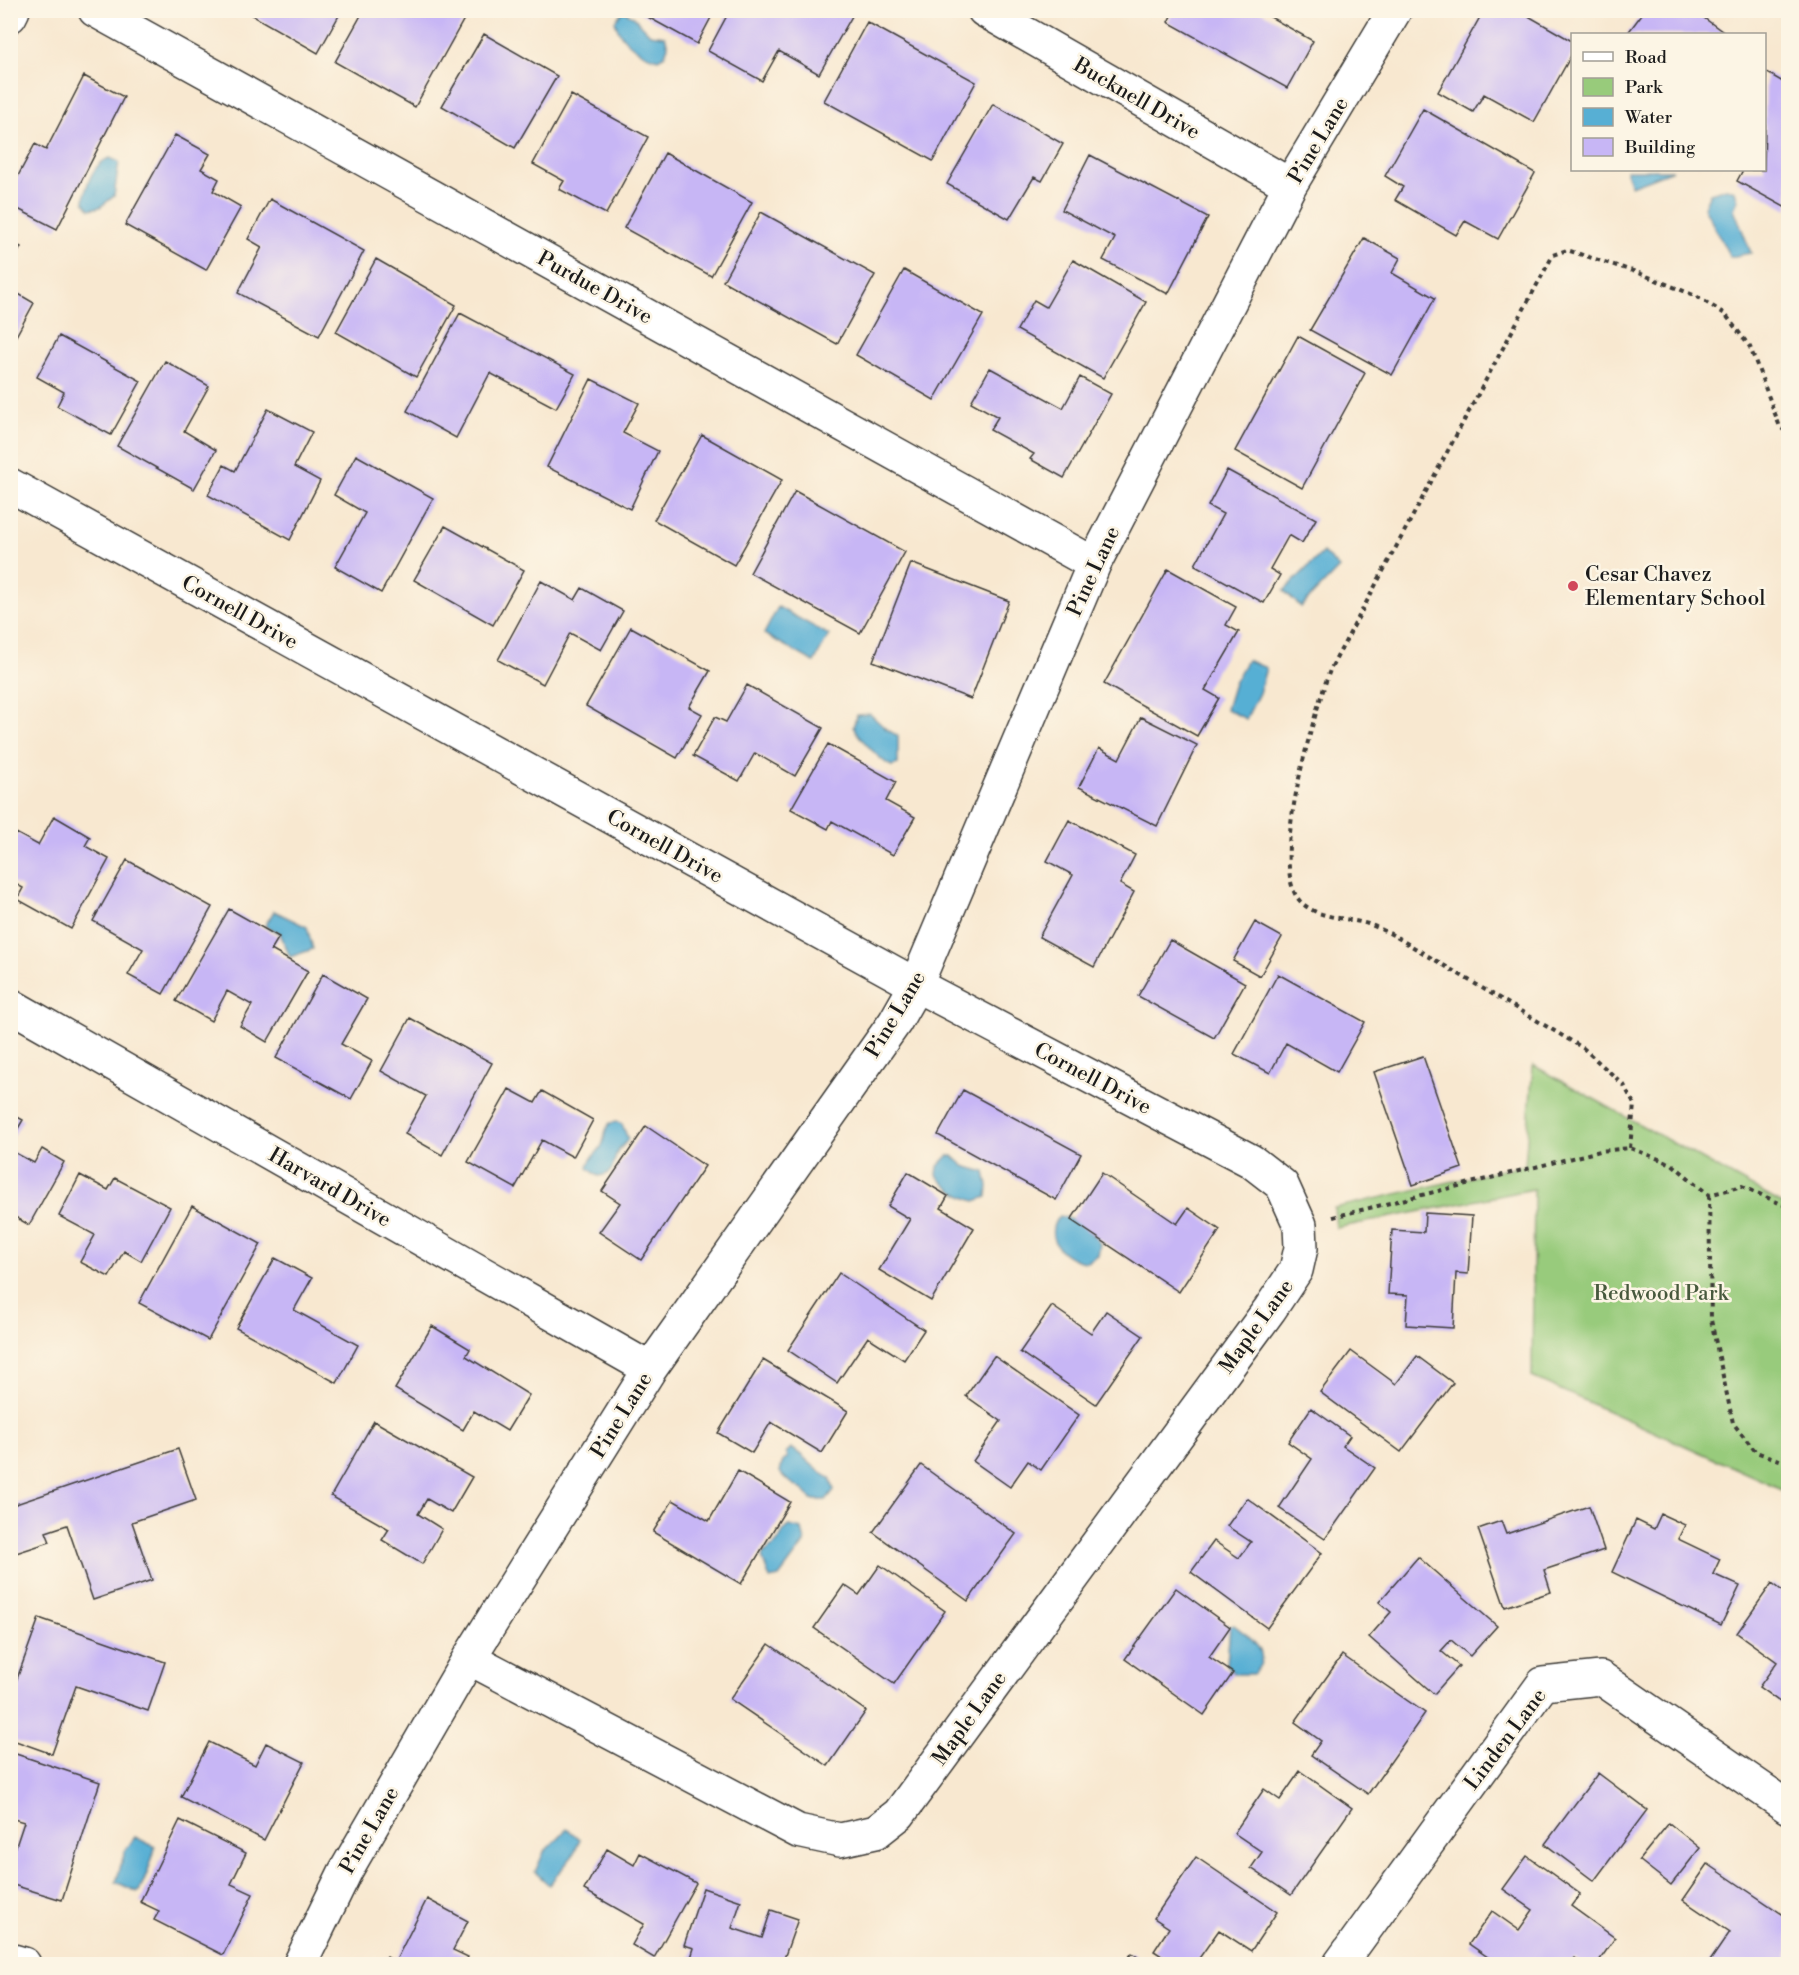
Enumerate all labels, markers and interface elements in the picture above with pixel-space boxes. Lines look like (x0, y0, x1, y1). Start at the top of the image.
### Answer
legend (1571, 33, 1766, 171)
text: Road (1625, 46, 1668, 69)
street label: Bucknell Drive (1068, 52, 1204, 146)
text: Park (1625, 76, 1664, 99)
street label: Pine Lane (1283, 93, 1355, 189)
text: Water (1624, 106, 1673, 129)
text: Building (1624, 136, 1696, 159)
street label: Purdue Drive (532, 246, 657, 330)
street label: Pine Lane (1062, 522, 1126, 621)
place label: Cesar Chavez Elementary School (1585, 562, 1765, 612)
street label: Cornell Drive (177, 570, 302, 656)
marker: Cesar Chavez Elementary School (1566, 579, 1580, 593)
street label: Cornell Drive (602, 804, 727, 890)
street label: Pine Lane (860, 967, 932, 1063)
street label: Cornell Drive (1029, 1037, 1156, 1121)
street label: Harvard Drive (264, 1142, 395, 1233)
street label: Maple Lane (1214, 1274, 1300, 1379)
park label: Redwood Park (1594, 1281, 1729, 1307)
street label: Pine Lane (585, 1368, 658, 1463)
street label: Maple Lane (927, 1666, 1013, 1771)
street label: Linden Lane (1459, 1684, 1552, 1795)
street label: Pine Lane (335, 1782, 405, 1879)

